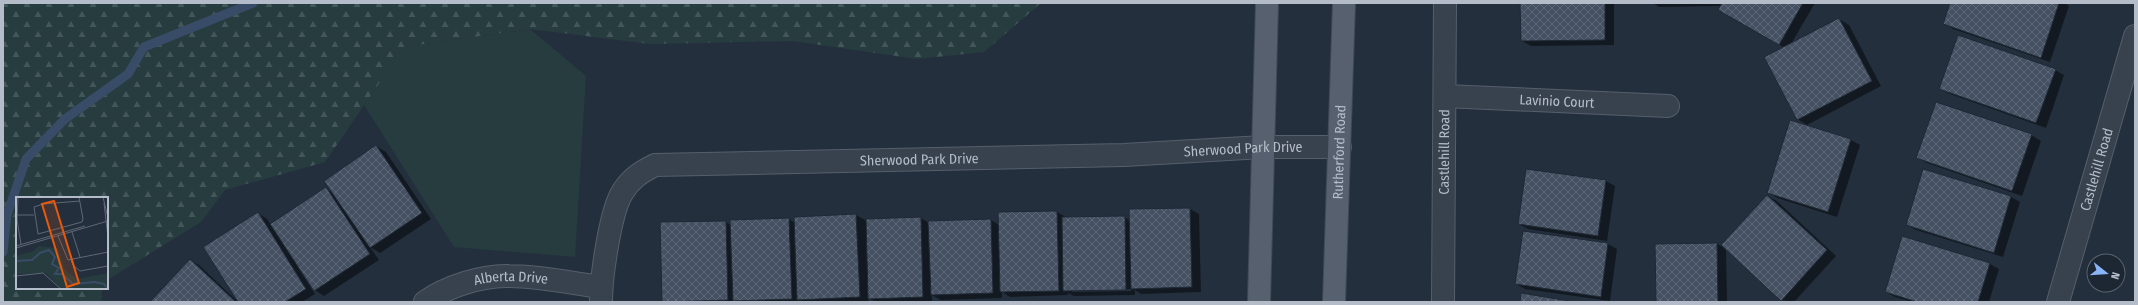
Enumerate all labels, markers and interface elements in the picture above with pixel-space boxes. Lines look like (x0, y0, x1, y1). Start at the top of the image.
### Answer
street label: Lavinio Court (1519, 91, 1595, 112)
street label: Rutherford Road (1329, 105, 1350, 200)
street label: Castlehill Road (1436, 109, 1453, 195)
street label: Castlehill Road (2077, 126, 2117, 213)
street label: Sherwood Park Drive (1183, 139, 1302, 161)
street label: Sherwood Park Drive (860, 150, 979, 170)
inset map (16, 197, 108, 289)
north arrow (2086, 253, 2126, 293)
street label: Alberta Drive (472, 268, 549, 289)
text: N (2108, 271, 2122, 281)

